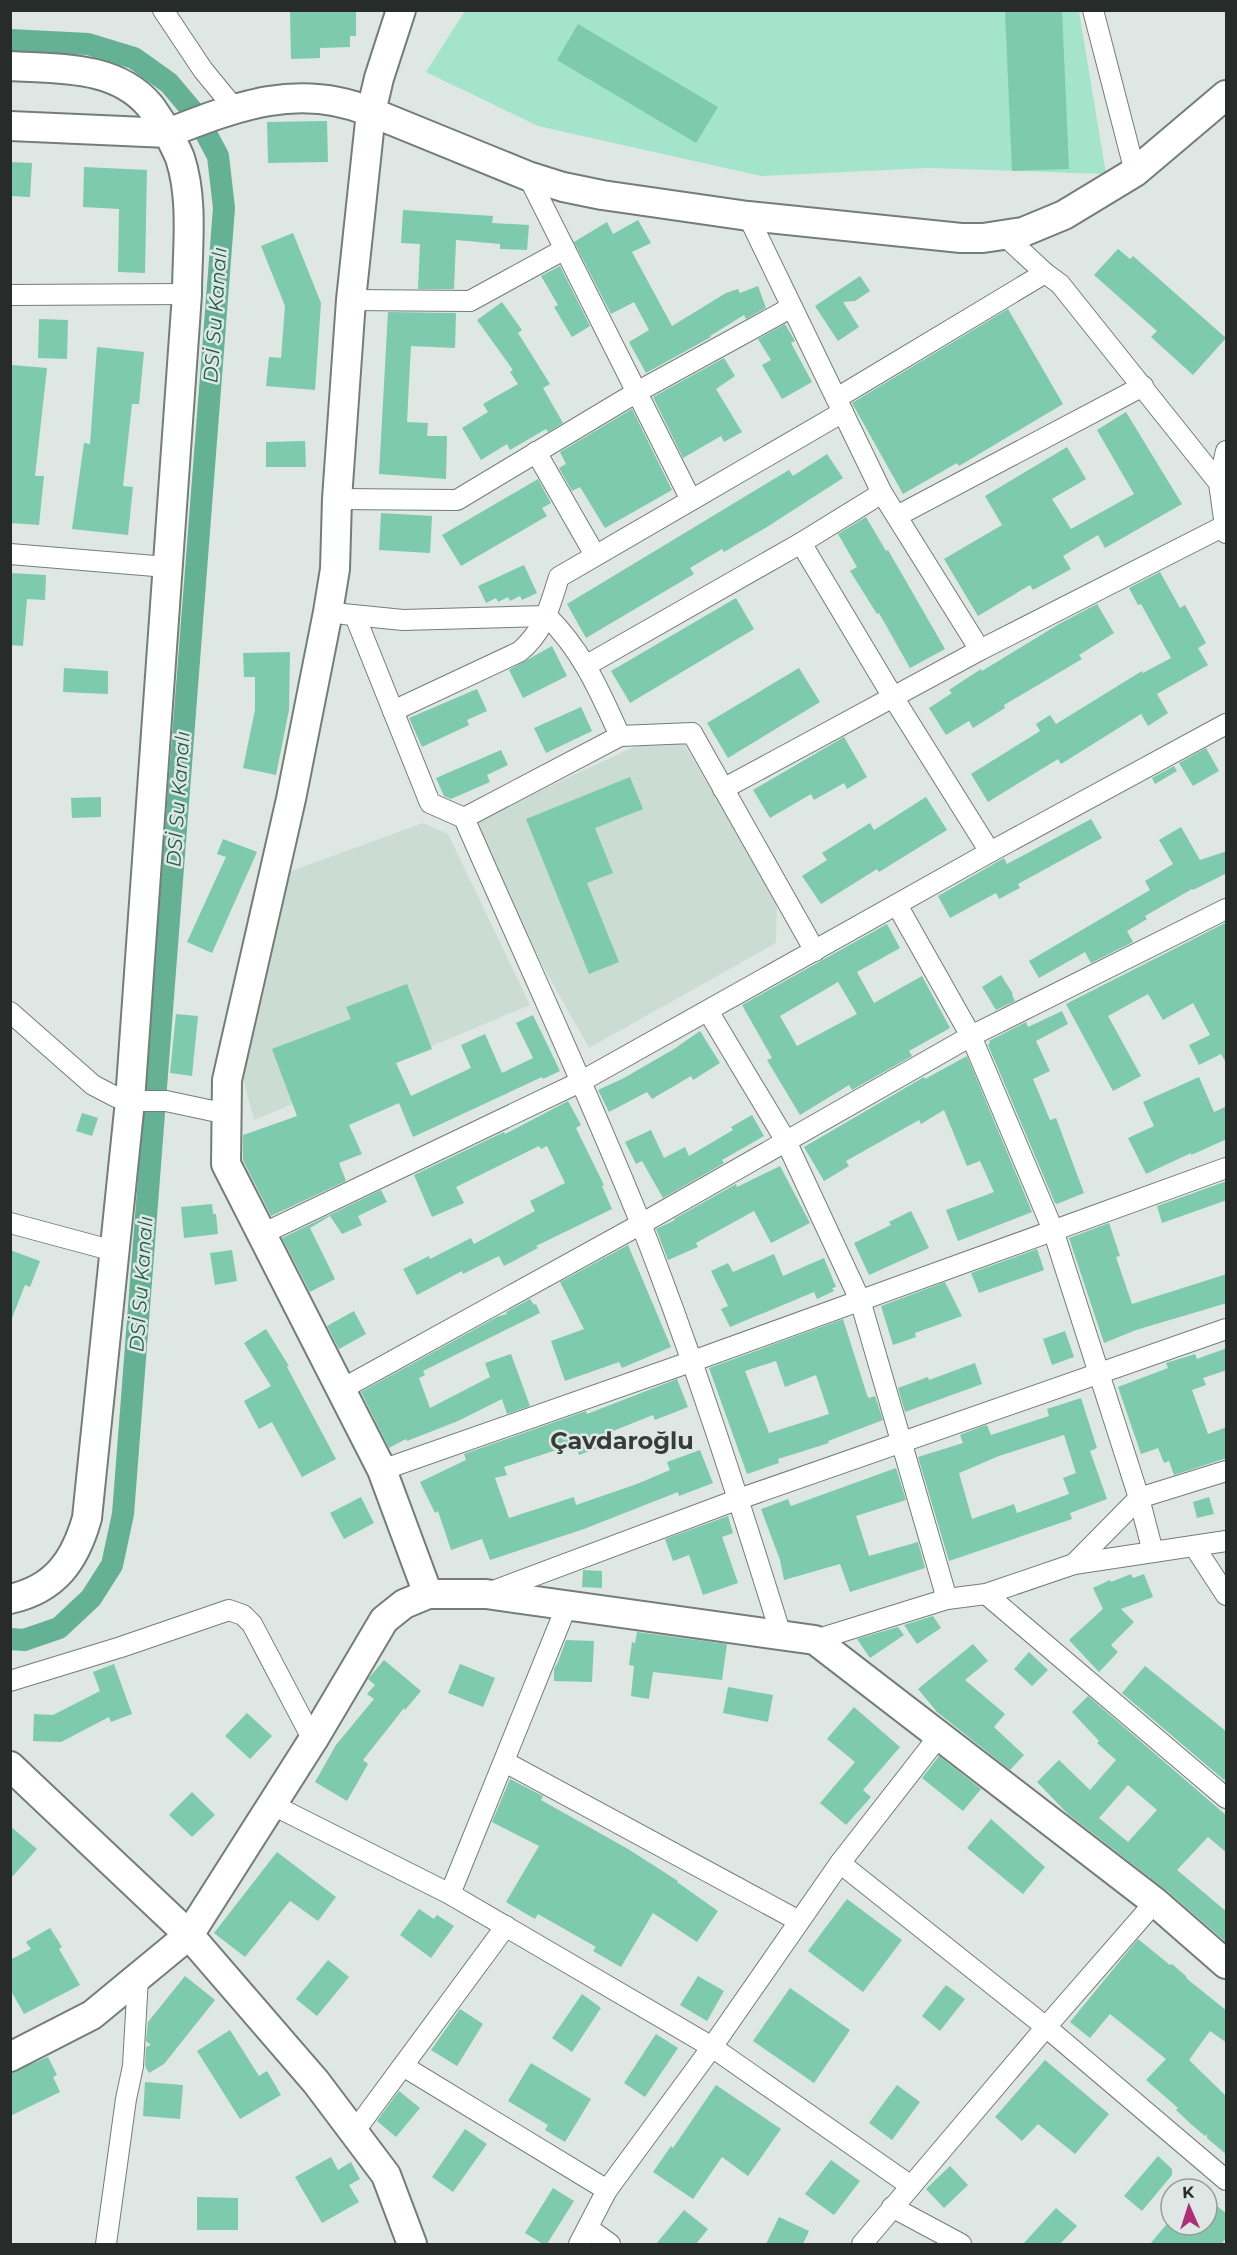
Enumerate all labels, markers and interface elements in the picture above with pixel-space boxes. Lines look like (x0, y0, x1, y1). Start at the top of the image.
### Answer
water label: DSİ Su Kanalı (198, 246, 232, 384)
water label: DSİ Su Kanalı (161, 730, 195, 868)
water label: DSİ Su Kanalı (124, 1215, 158, 1353)
district label: Çavdaroğlu (550, 1426, 694, 1455)
north arrow (1159, 2177, 1219, 2237)
text: K (1182, 2183, 1196, 2202)

